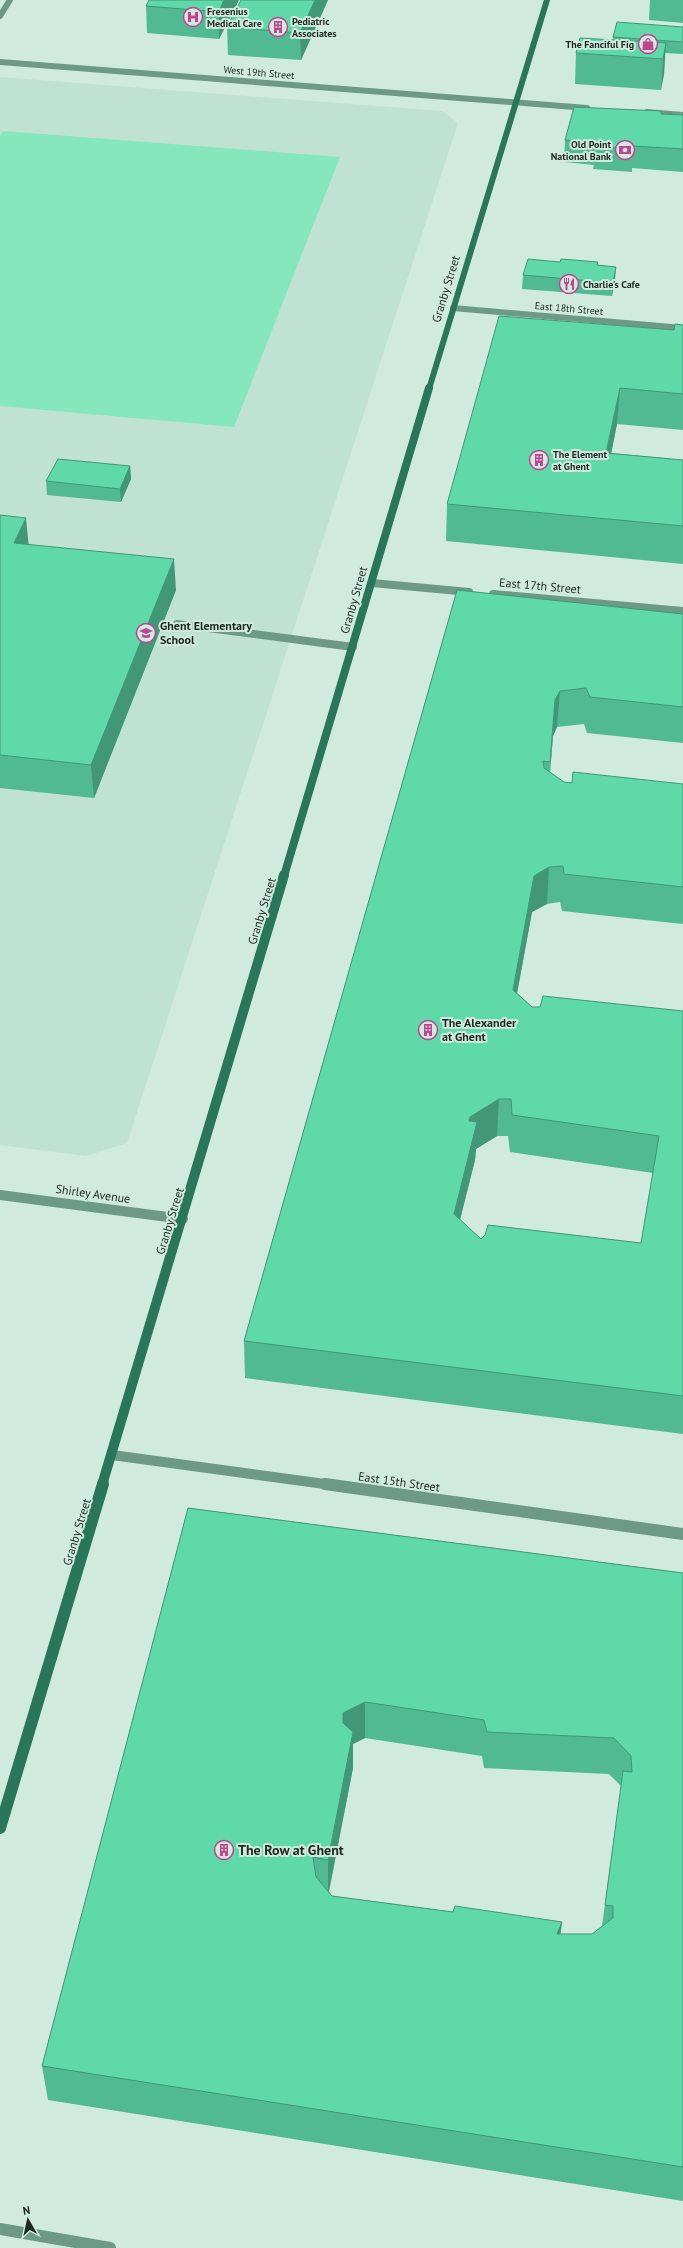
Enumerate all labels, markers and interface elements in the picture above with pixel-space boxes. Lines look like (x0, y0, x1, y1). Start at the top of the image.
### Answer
place label: Fresenius Medical Care (207, 5, 262, 30)
hospital icon: Fresenius Medical Care (182, 6, 204, 28)
place label: Pediatric Associates (292, 15, 337, 40)
building icon: Pediatric Associates (267, 16, 289, 38)
shop icon: The Fanciful Fig (637, 33, 659, 55)
place label: The Fanciful Fig (566, 38, 634, 51)
street label: West 19th Street (223, 63, 296, 82)
place label: Old Point National Bank (551, 138, 612, 163)
bank icon: Old Point National Bank (614, 139, 636, 161)
street label: Granby Street (428, 254, 463, 324)
restaurant icon: Charlie's Cafe (558, 273, 580, 295)
place label: Charlie's Cafe (583, 278, 640, 291)
street label: East 18th Street (534, 299, 604, 318)
place label: The Element at Ghent (553, 448, 608, 473)
building icon: The Element at Ghent (528, 449, 550, 471)
street label: Granby Street (337, 564, 370, 635)
street label: East 17th Street (499, 574, 582, 597)
place label: Ghent Elementary School (160, 618, 252, 647)
school or university icon: Ghent Elementary School (135, 622, 157, 644)
street label: Granby Street (244, 876, 279, 946)
place label: The Alexander at Ghent (442, 1015, 517, 1044)
building icon: The Alexander at Ghent (417, 1019, 439, 1041)
street label: Shirley Avenue (55, 1181, 131, 1206)
street label: Granby Street (152, 1186, 187, 1256)
street label: East 15th Street (357, 1468, 441, 1495)
street label: Granby Street (59, 1497, 94, 1567)
building icon: The Row at Ghent (213, 1839, 235, 1861)
place label: The Row at Ghent (238, 1841, 344, 1859)
north arrow (8, 2200, 48, 2240)
text: N (22, 2203, 31, 2218)

